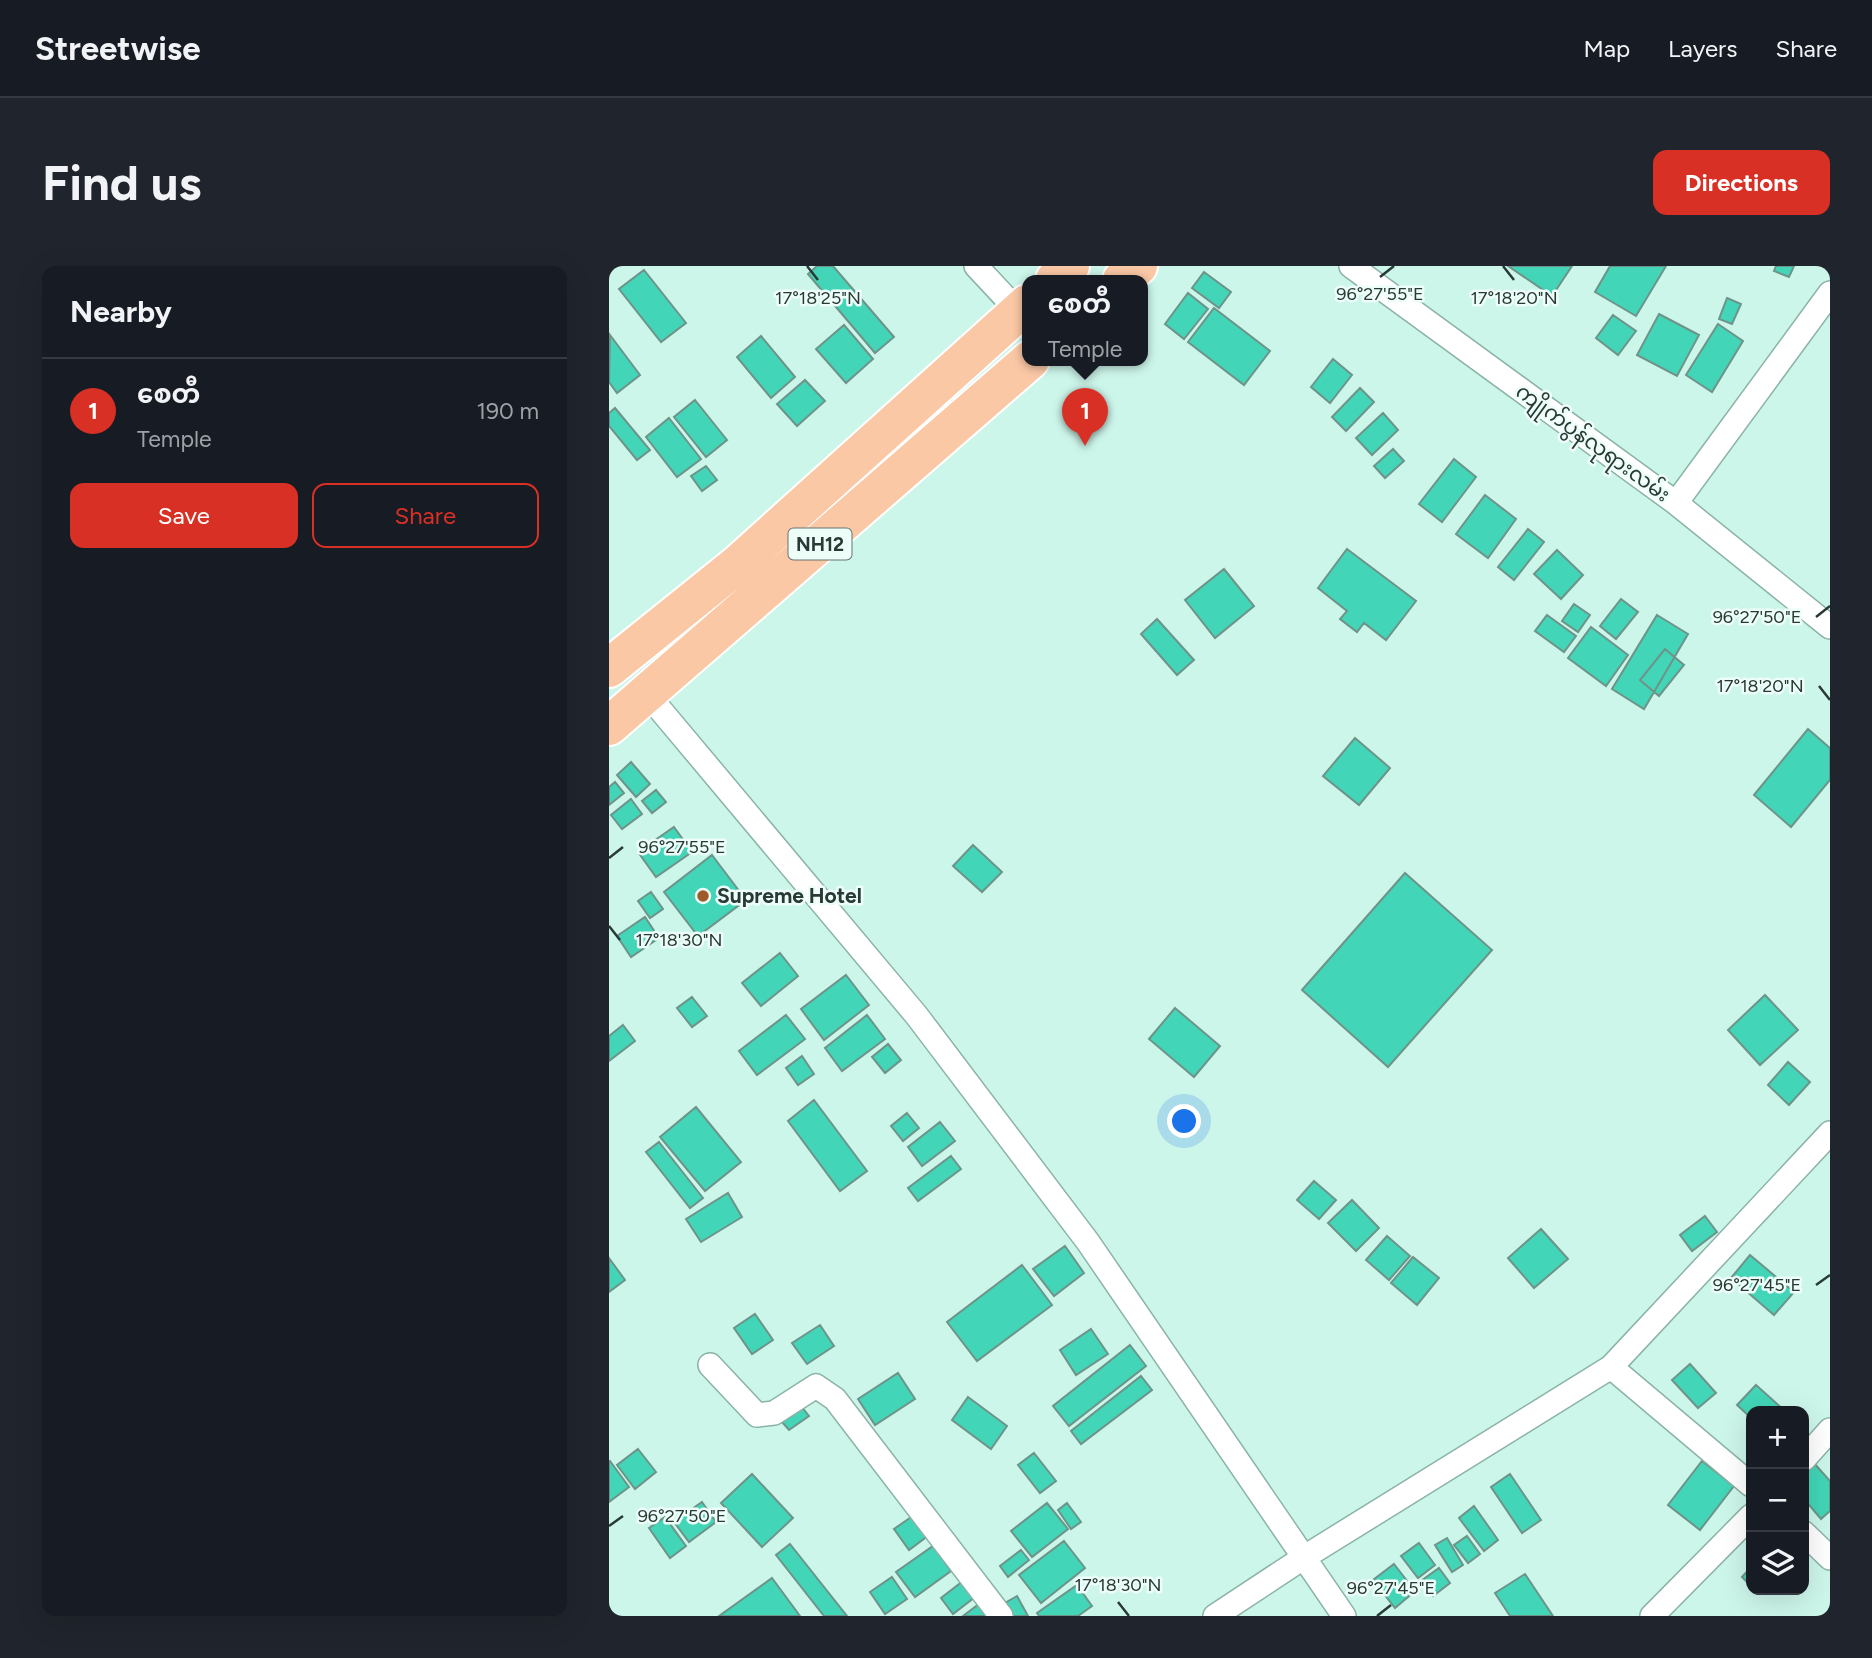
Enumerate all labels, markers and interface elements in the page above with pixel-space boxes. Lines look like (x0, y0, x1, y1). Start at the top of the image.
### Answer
text: Streetwise (35, 29, 201, 68)
text: Map (1583, 34, 1630, 63)
text: Layers (1668, 34, 1737, 63)
text: Share (1775, 34, 1837, 63)
button: Directions (1653, 150, 1830, 215)
text: Find us (42, 153, 201, 212)
popup (1022, 275, 1148, 366)
text: 96°27'55"E (1336, 283, 1424, 305)
text: 17°18'25"N (775, 287, 861, 309)
text: 17°18'20"N (1470, 287, 1558, 309)
text: စေတီ (1048, 288, 1111, 320)
text: Nearby (70, 293, 172, 330)
text: Temple (1048, 335, 1122, 363)
street label: ကျိုက်ပွန်လုရားလမ်း (1508, 376, 1677, 512)
text: စေတီ (137, 378, 200, 410)
pin: 1 (1062, 388, 1108, 446)
text: 1 (88, 397, 98, 425)
text: 190 m (476, 397, 539, 425)
text: Temple (137, 425, 212, 453)
button: Save (70, 483, 298, 548)
button: Share (312, 483, 539, 548)
road number: NH12 (789, 528, 851, 560)
text: 96°27'50"E (1713, 606, 1801, 628)
text: 17°18'20"N (1716, 675, 1804, 697)
text: 96°27'55"E (638, 836, 726, 858)
place label: Supreme Hotel (717, 883, 862, 908)
marker: Supreme Hotel (695, 888, 711, 904)
text: 17°18'30"N (636, 929, 722, 951)
your location (1167, 1104, 1201, 1138)
text: 96°27'45"E (1713, 1274, 1801, 1296)
map controls (1746, 1406, 1809, 1595)
button: + (1746, 1406, 1809, 1469)
button: − (1746, 1469, 1809, 1532)
text: 96°27'50"E (638, 1505, 726, 1527)
button: layers (1746, 1532, 1809, 1595)
text: 17°18'30"N (1075, 1574, 1161, 1596)
text: 96°27'45"E (1347, 1577, 1435, 1599)

